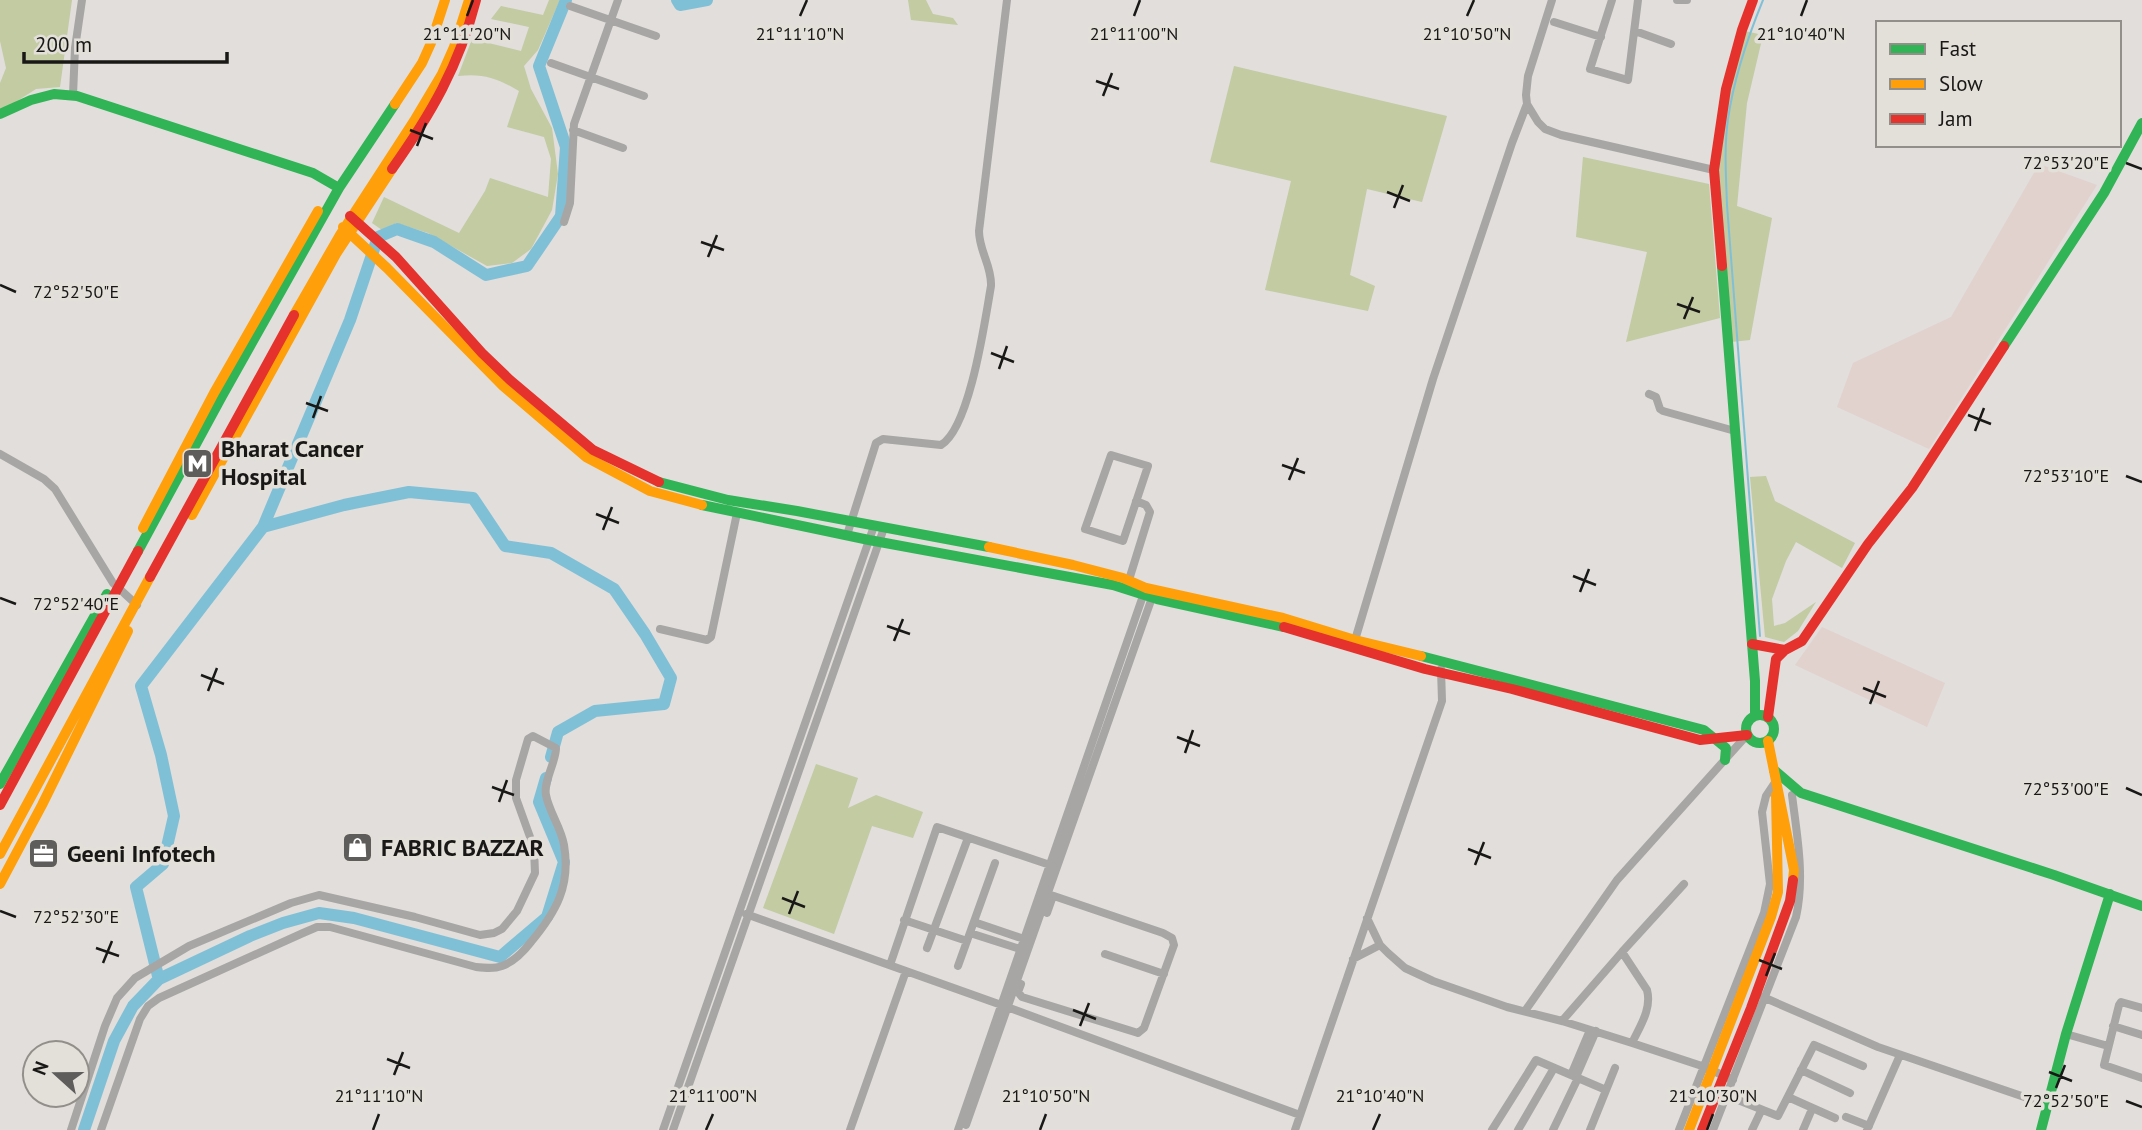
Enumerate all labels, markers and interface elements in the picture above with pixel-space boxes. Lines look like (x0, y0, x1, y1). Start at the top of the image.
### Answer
scale bar (24, 21, 228, 65)
legend (1876, 21, 2121, 147)
text: 21°11'20"N (423, 22, 511, 45)
text: 21°11'10"N (756, 22, 844, 45)
text: 21°11'00"N (1090, 22, 1178, 45)
text: 21°10'50"N (1423, 22, 1511, 45)
text: 21°10'40"N (1757, 22, 1845, 45)
text: 200 m (35, 31, 92, 58)
text: Fast (1939, 35, 1976, 62)
text: Slow (1939, 70, 1983, 97)
text: Jam (1938, 105, 1973, 132)
text: 72°53'20"E (2023, 151, 2109, 174)
text: 72°52'50"E (33, 280, 119, 303)
place label: Bharat Cancer Hospital (221, 433, 364, 492)
metro station icon: Bharat Cancer Hospital (181, 446, 215, 480)
text: 72°53'10"E (2023, 464, 2109, 487)
text: 72°52'40"E (33, 592, 119, 615)
text: 72°53'00"E (2023, 777, 2109, 800)
shop icon: FABRIC BAZZAR (341, 831, 375, 865)
place label: FABRIC BAZZAR (381, 832, 544, 863)
office icon: Geeni Infotech (27, 837, 61, 871)
place label: Geeni Infotech (67, 838, 216, 869)
text: 72°52'30"E (33, 905, 119, 928)
north arrow (21, 1039, 91, 1109)
text: N (27, 1058, 54, 1078)
text: 21°11'10"N (335, 1084, 423, 1107)
text: 21°11'00"N (669, 1084, 757, 1107)
text: 21°10'50"N (1002, 1084, 1090, 1107)
text: 21°10'40"N (1336, 1084, 1424, 1107)
text: 21°10'30"N (1669, 1084, 1757, 1107)
text: 72°52'50"E (2023, 1089, 2109, 1112)

